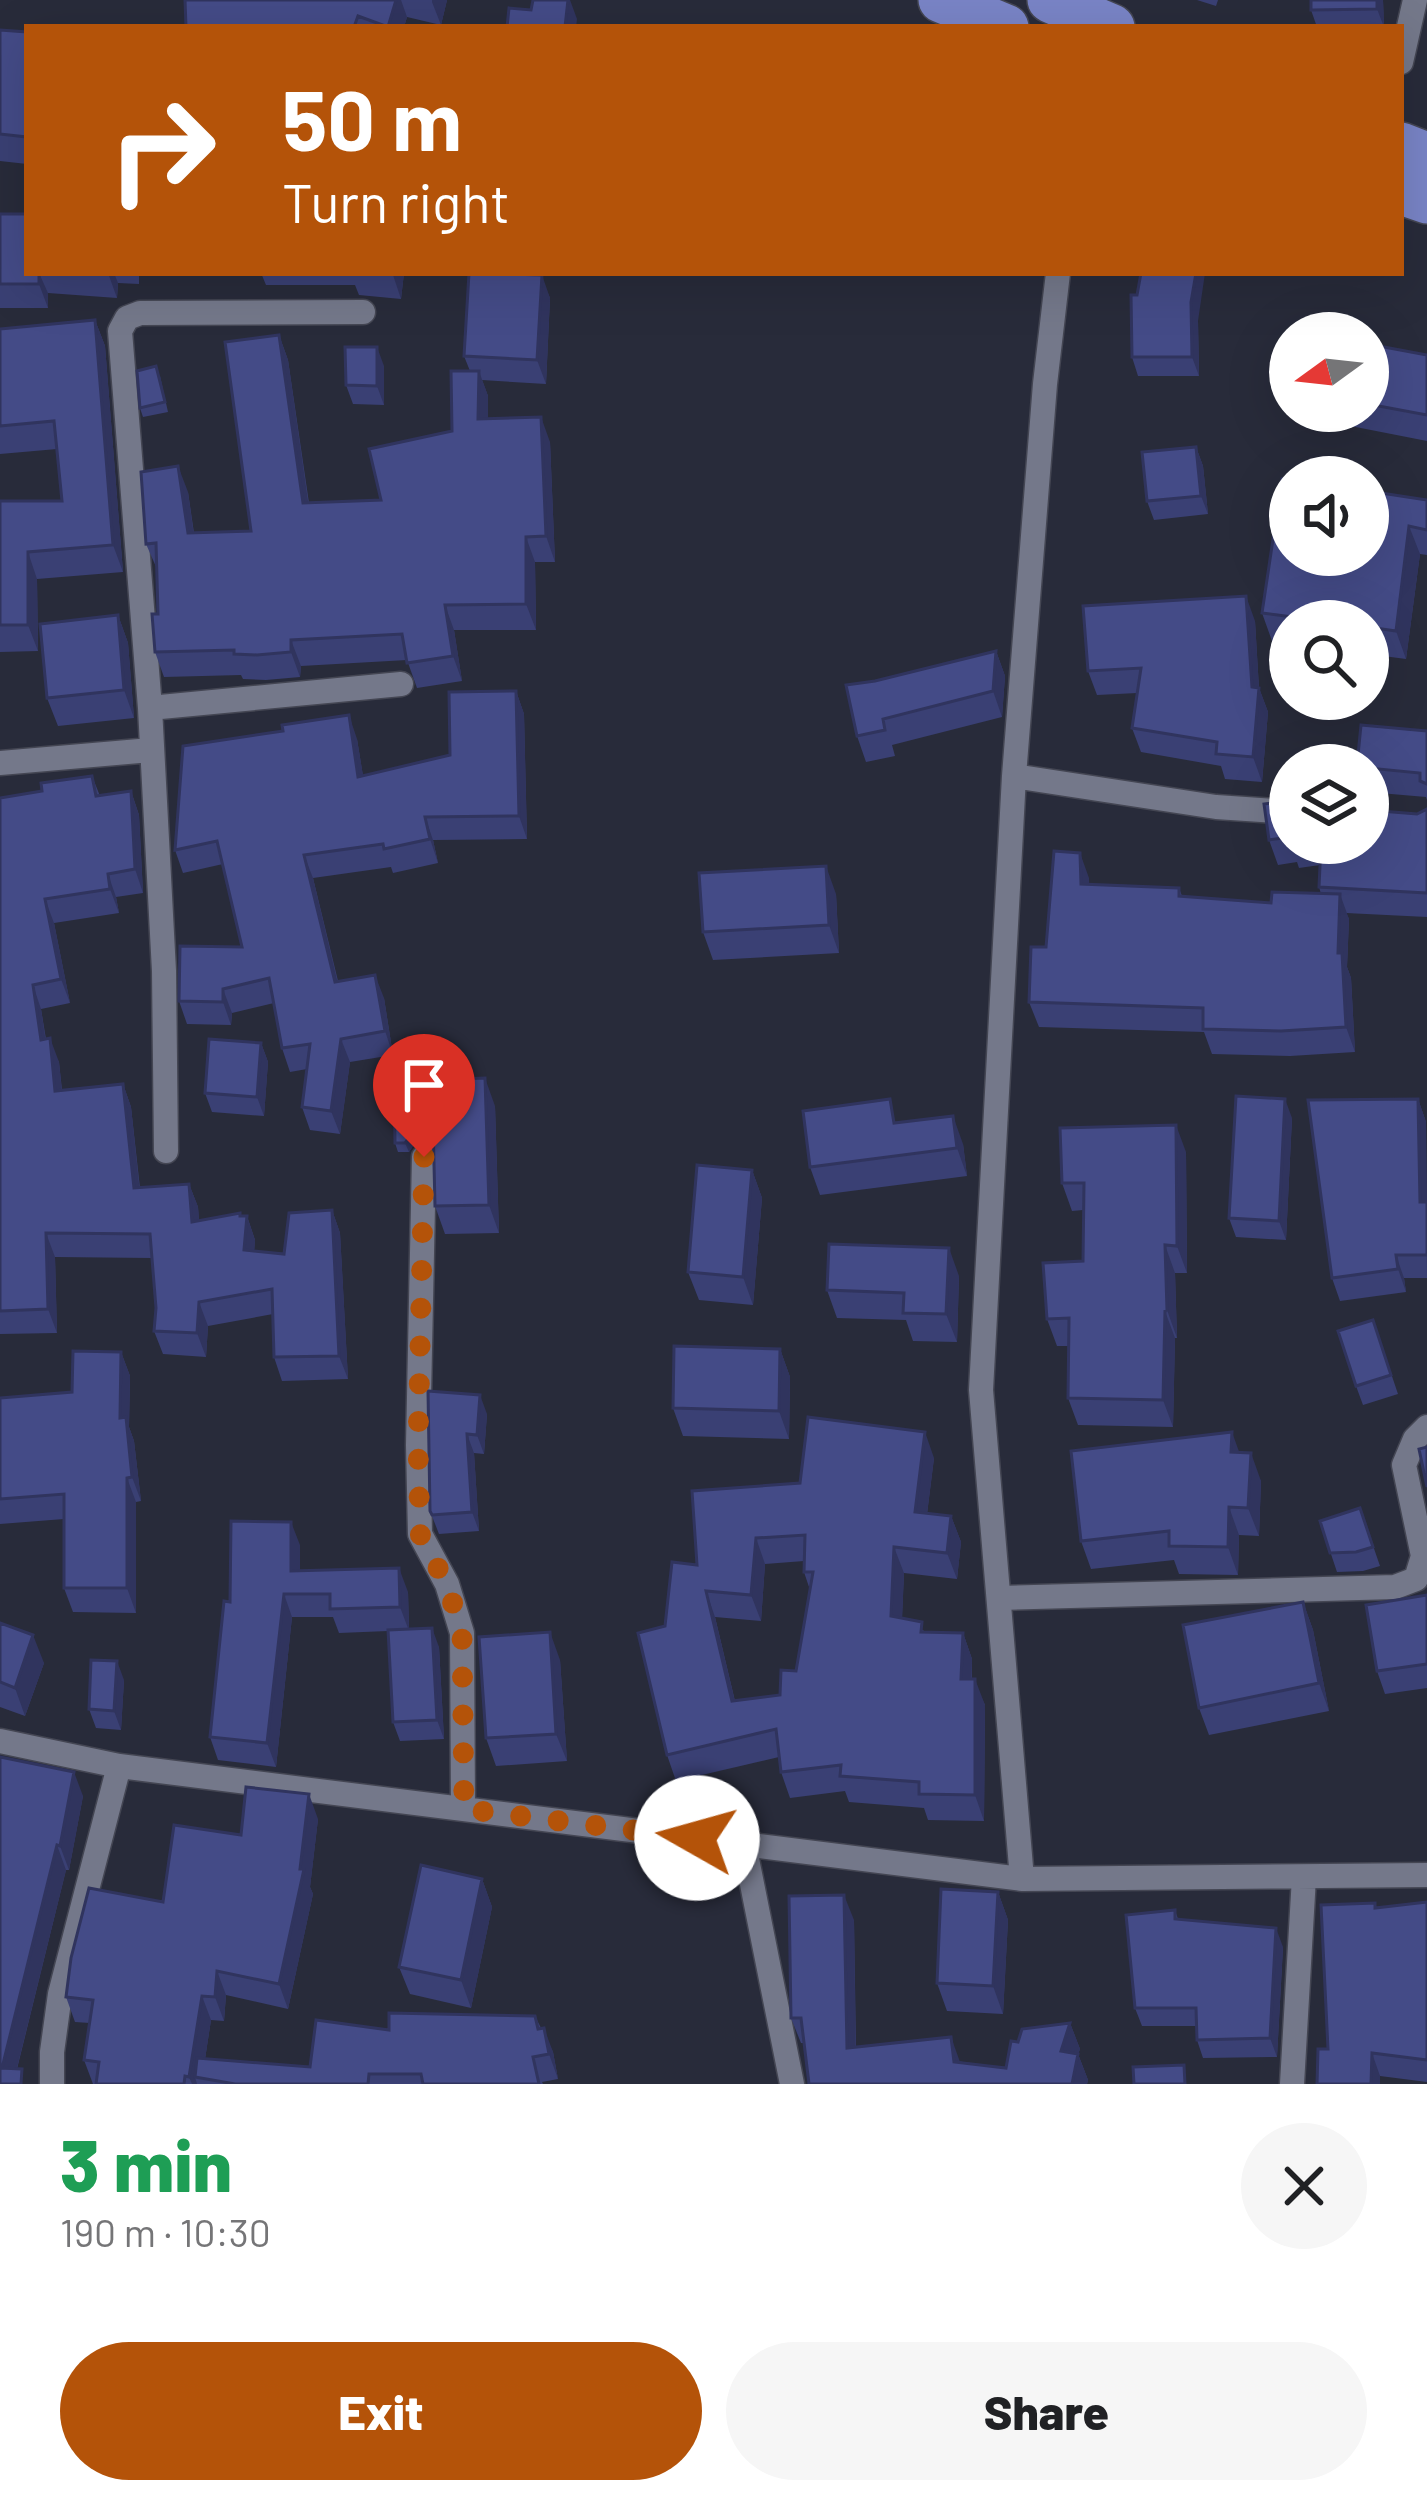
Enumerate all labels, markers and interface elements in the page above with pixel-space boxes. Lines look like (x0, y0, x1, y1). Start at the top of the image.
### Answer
text: 50 m (282, 67, 462, 168)
icon: right (84, 72, 240, 228)
text: Turn right (282, 169, 510, 234)
north arrow (1269, 312, 1389, 432)
map controls (1269, 312, 1389, 864)
button: sound (1269, 456, 1389, 576)
button: search (1269, 600, 1389, 720)
button: layers (1269, 744, 1389, 864)
pin (373, 1034, 475, 1157)
icon: arrive (391, 1052, 457, 1118)
position arrow (634, 1775, 760, 1901)
text: 3 min (60, 2120, 232, 2206)
button: close (1241, 2123, 1367, 2249)
text: 190 m · 10:30 (60, 2208, 271, 2255)
button: Exit (60, 2342, 702, 2480)
button: Share (726, 2342, 1367, 2480)

